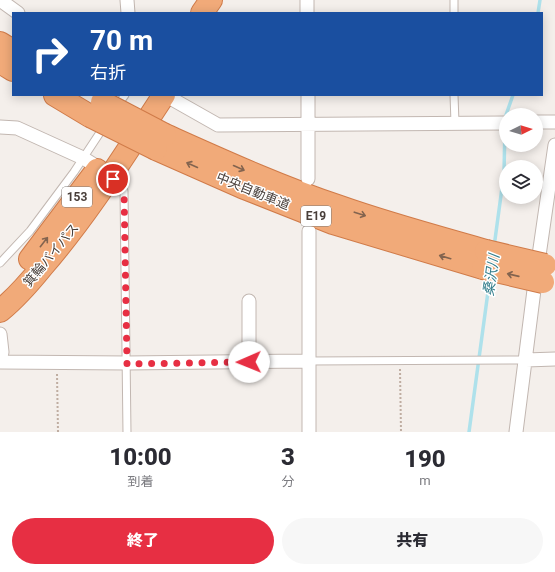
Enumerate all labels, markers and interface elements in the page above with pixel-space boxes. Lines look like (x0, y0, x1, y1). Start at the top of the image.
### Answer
text: 70 m (90, 24, 153, 57)
icon: right (24, 28, 76, 80)
text: 右折 (90, 62, 126, 83)
north arrow (499, 108, 543, 152)
map controls (499, 108, 543, 204)
button: layers (499, 160, 543, 204)
one-way arrow (186, 161, 198, 168)
pin (96, 162, 130, 196)
one-way arrow (233, 165, 245, 172)
icon: arrive (102, 168, 124, 190)
street label: 中央自動車道 (214, 169, 292, 213)
road number: 153 (62, 187, 92, 207)
road number: E19 (301, 206, 331, 226)
one-way arrow (354, 211, 367, 218)
street label: 箕輪バイパス (20, 220, 82, 290)
one-way arrow (39, 237, 48, 248)
water label: 桑沢川 (480, 251, 502, 297)
one-way arrow (439, 253, 452, 260)
one-way arrow (507, 270, 520, 278)
position arrow (228, 341, 270, 383)
text: 10:00 (109, 443, 172, 471)
text: 3 (281, 443, 295, 471)
text: 190 (404, 445, 446, 473)
text: m (419, 473, 431, 488)
text: 到着 (127, 474, 153, 489)
text: 分 (281, 474, 294, 489)
button: 終了 (12, 518, 274, 564)
button: 共有 (282, 518, 543, 564)

